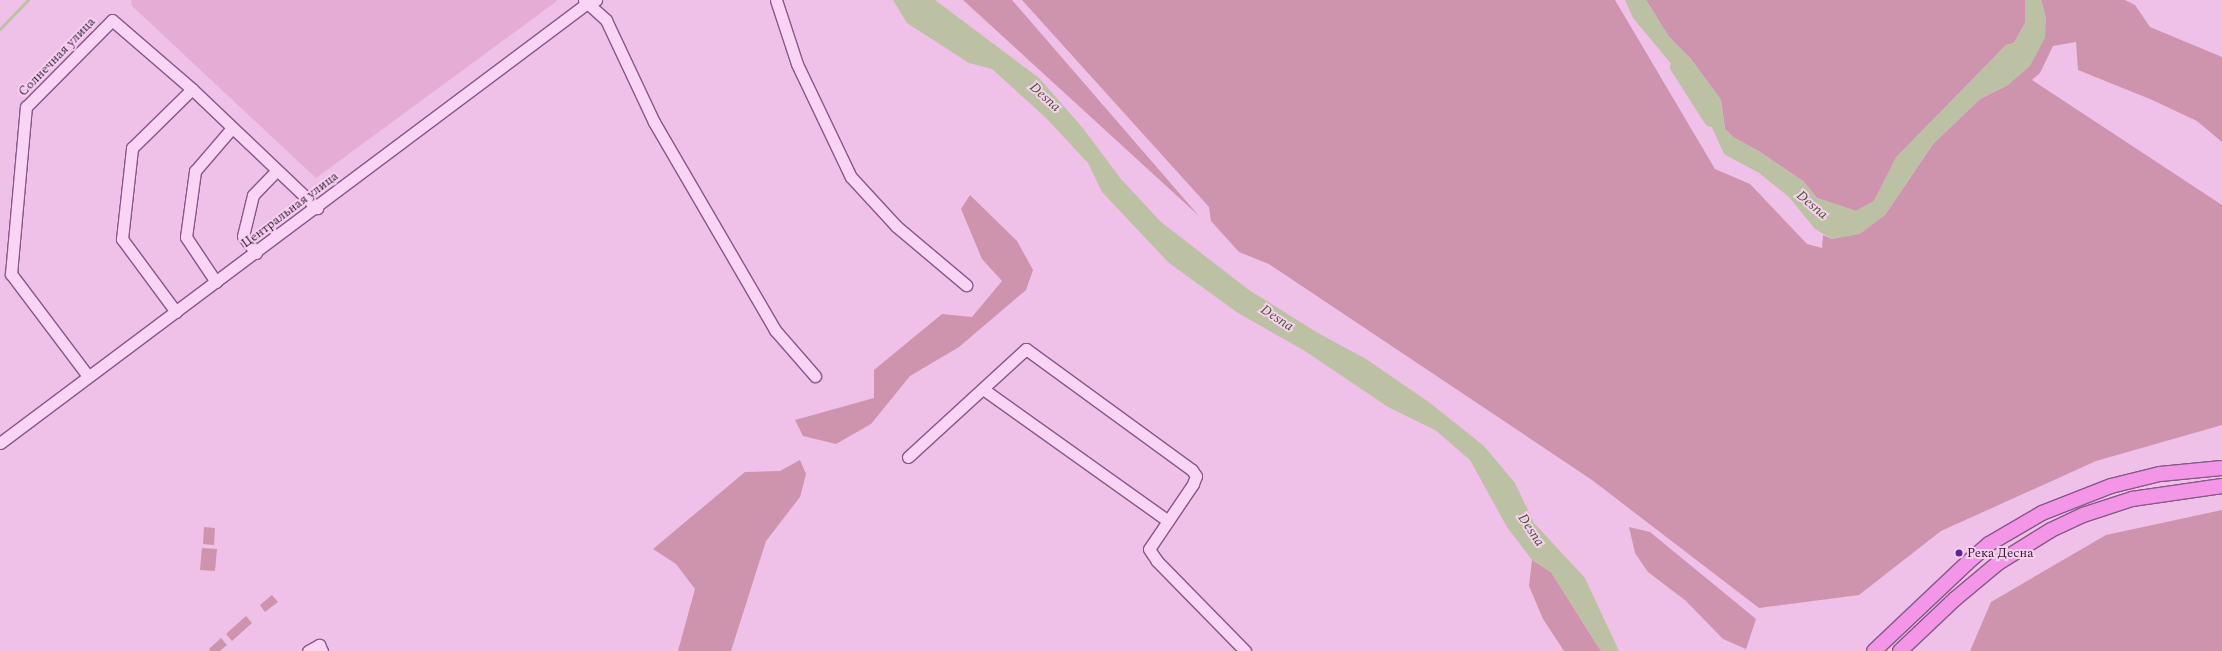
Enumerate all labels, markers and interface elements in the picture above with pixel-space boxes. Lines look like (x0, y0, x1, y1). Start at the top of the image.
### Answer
street label: Солнечная улица (15, 14, 99, 100)
water label: Desna (1026, 79, 1064, 115)
street label: Центральная улица (239, 169, 341, 251)
water label: Desna (1793, 187, 1831, 223)
water label: Desna (1257, 301, 1297, 335)
water label: Desna (1514, 510, 1548, 550)
place label: Река Десна (1967, 545, 2034, 561)
marker: Река Десна (1954, 548, 1964, 558)

